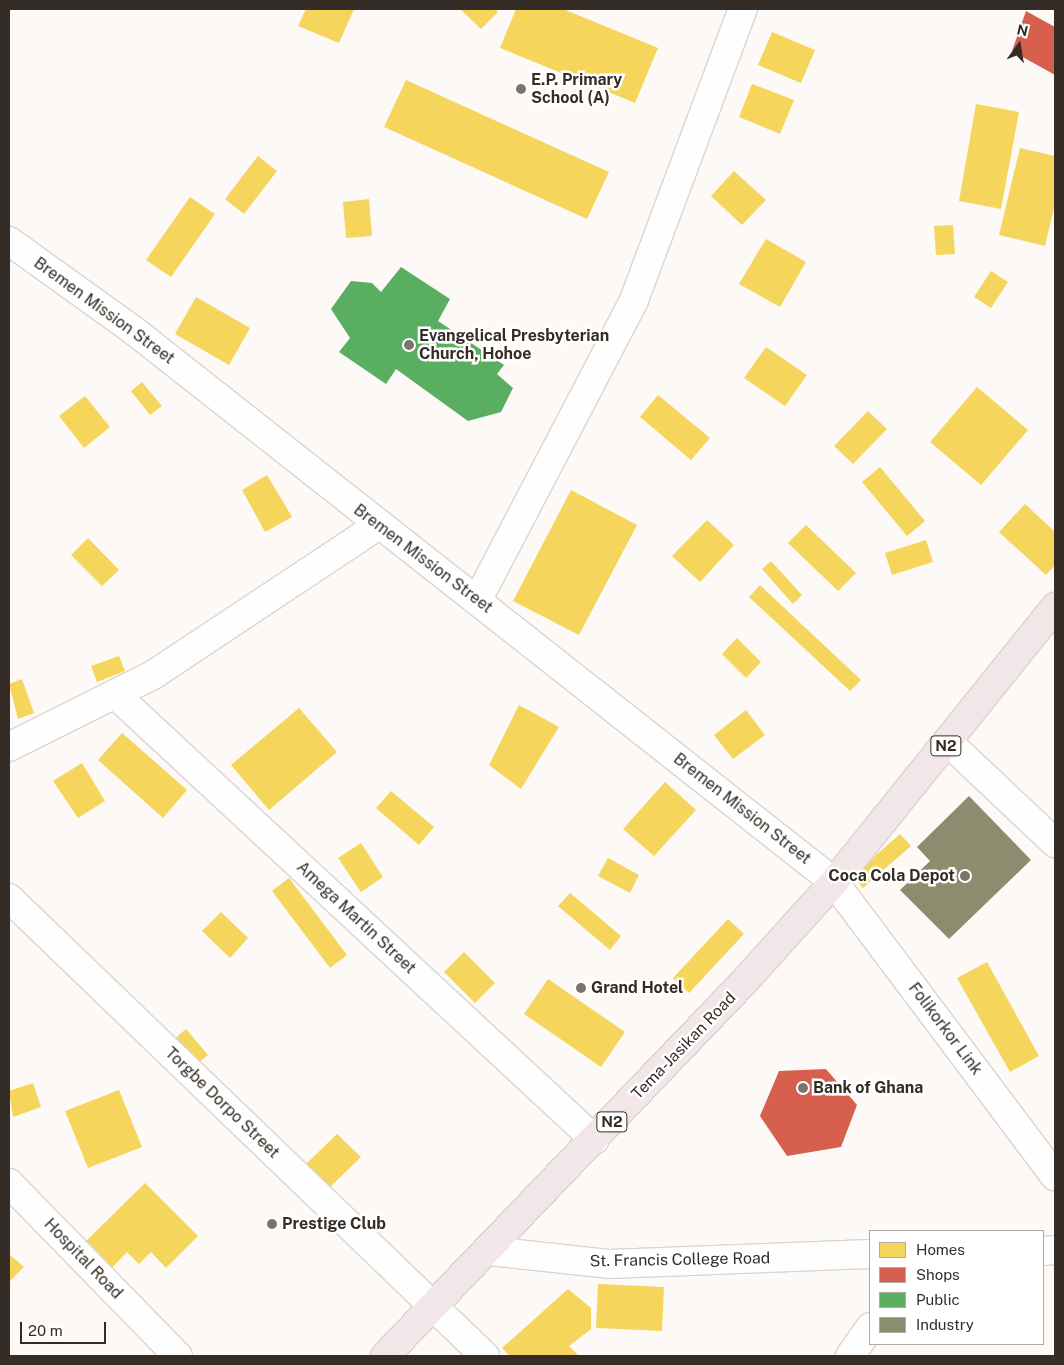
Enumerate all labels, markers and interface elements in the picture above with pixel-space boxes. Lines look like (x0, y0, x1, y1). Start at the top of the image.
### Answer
north arrow (994, 20, 1044, 70)
text: N (1015, 21, 1030, 39)
place label: E.P. Primary School (A) (531, 70, 622, 108)
marker: E.P. Primary School (A) (515, 83, 527, 95)
street label: Bremen Mission Street (30, 254, 178, 368)
place label: Evangelical Presbyterian Church, Hohoe (419, 326, 609, 364)
marker: Evangelical Presbyterian Church, Hohoe (403, 339, 415, 351)
street label: Bremen Mission Street (350, 500, 496, 618)
road number: N2 (930, 734, 962, 758)
street label: Bremen Mission Street (669, 749, 815, 869)
street label: Amega Martin Street (292, 858, 420, 978)
place label: Coca Cola Depot (828, 866, 955, 886)
marker: Coca Cola Depot (959, 870, 971, 882)
place label: Grand Hotel (591, 978, 683, 998)
street label: Folikorkor Link (904, 979, 986, 1079)
marker: Grand Hotel (575, 982, 587, 994)
street label: Tema-Jasikan Road (628, 988, 740, 1104)
street label: Torgbe Dorpo Street (161, 1043, 283, 1163)
place label: Bank of Ghana (813, 1078, 923, 1098)
marker: Bank of Ghana (797, 1082, 809, 1094)
road number: N2 (596, 1110, 628, 1134)
place label: Prestige Club (282, 1214, 386, 1234)
street label: Hospital Road (40, 1215, 126, 1303)
marker: Prestige Club (266, 1218, 278, 1230)
legend (869, 1230, 1044, 1345)
text: Homes (916, 1241, 965, 1258)
street label: St. Francis College Road (589, 1249, 771, 1271)
text: Shops (916, 1266, 960, 1283)
text: Public (916, 1291, 960, 1308)
scale bar (22, 1312, 109, 1344)
text: Industry (916, 1316, 974, 1333)
text: 20 m (28, 1322, 63, 1339)

